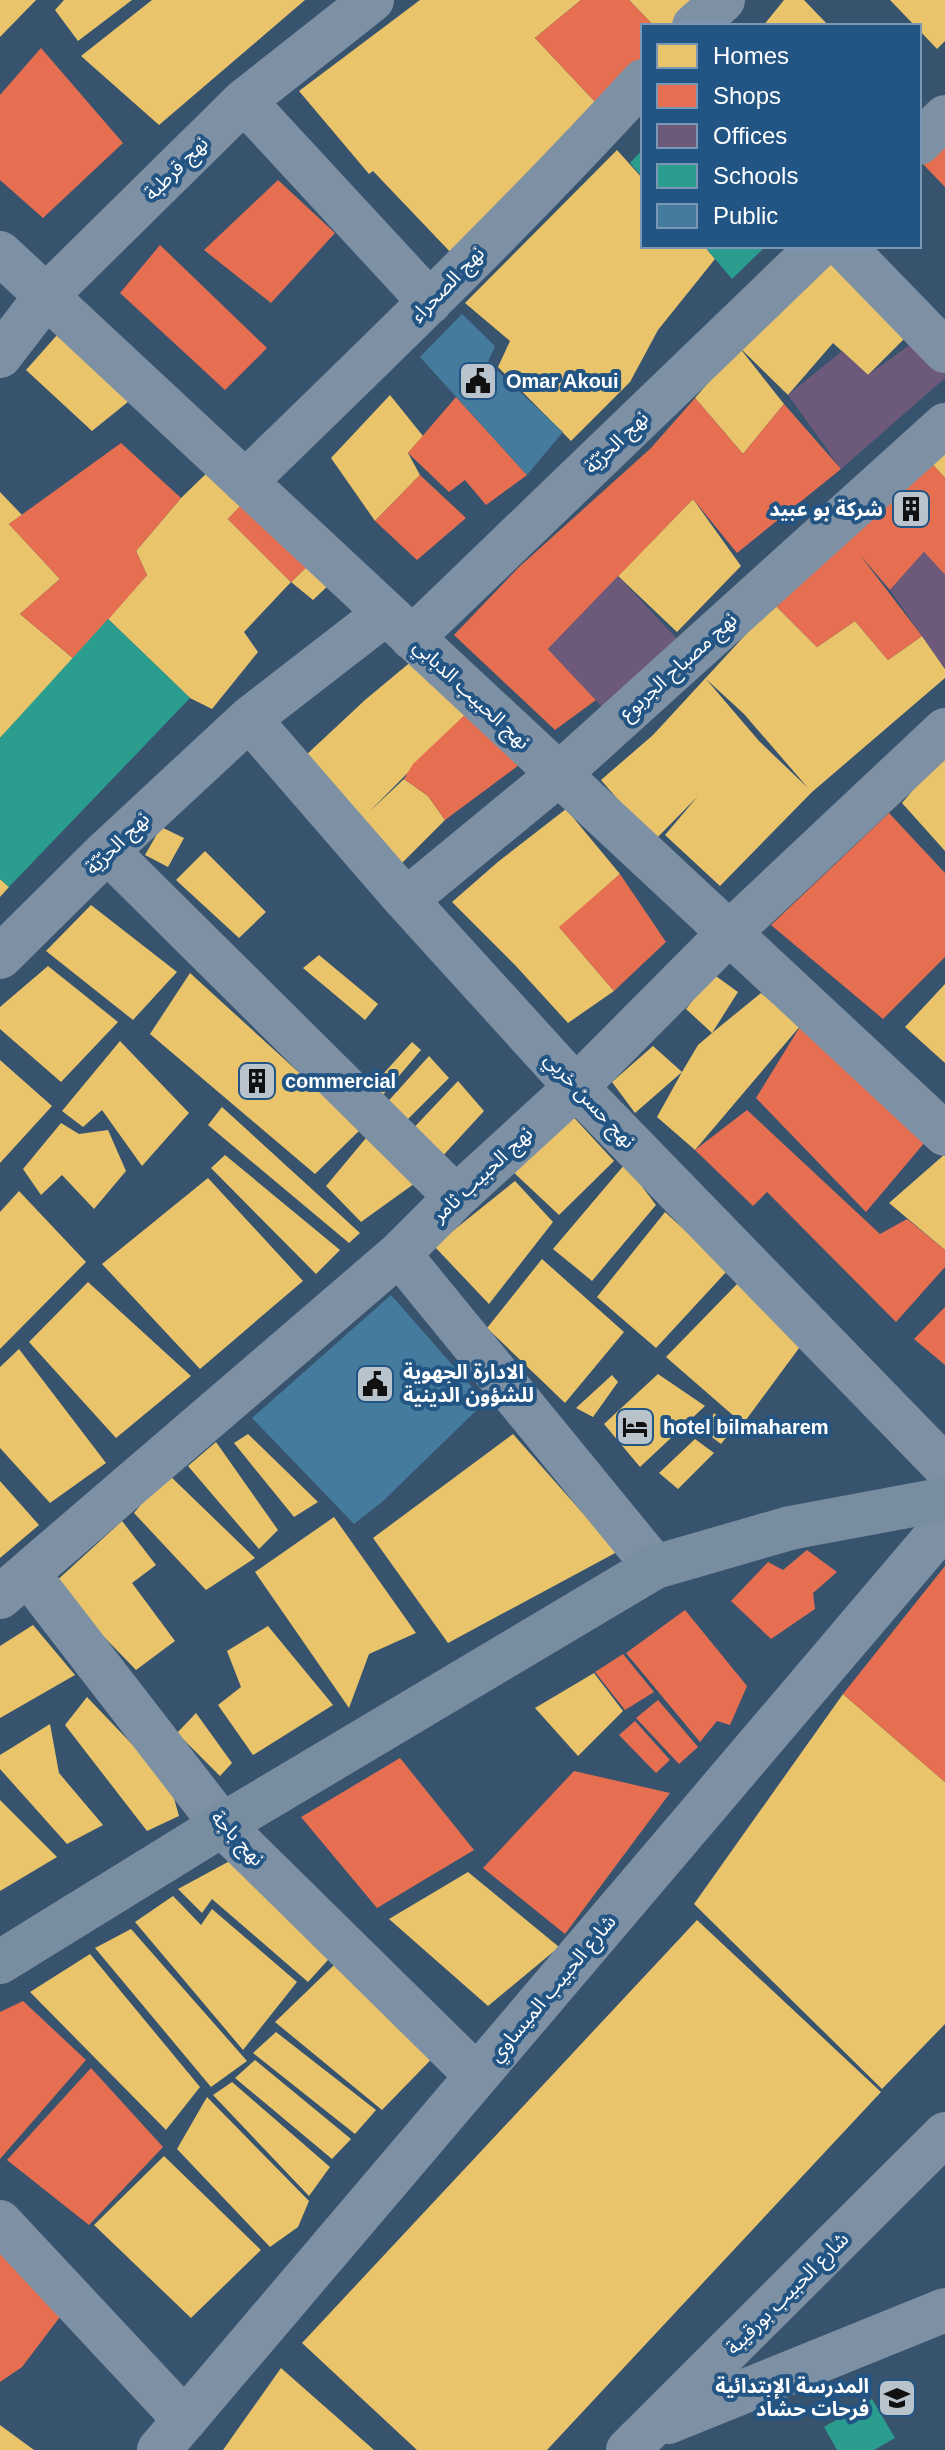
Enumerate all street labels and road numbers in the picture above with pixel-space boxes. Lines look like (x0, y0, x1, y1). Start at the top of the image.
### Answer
street label: نهج قرطبة (140, 132, 215, 207)
street label: نهج الصحراء (406, 242, 491, 329)
street label: نهج الحرّيّة (580, 406, 655, 481)
street label: نهج مصباح الجربوع (615, 608, 744, 727)
street label: نهج الحبيب الدبابي (406, 635, 535, 757)
street label: نهج الحرّيّة (81, 807, 156, 882)
street label: نهج حسن خربي (537, 1048, 640, 1155)
street label: نهج الحبيب ثامر (427, 1122, 539, 1230)
street label: نهج باجة (204, 1806, 269, 1873)
street label: شارع الحبيب الميساوي (484, 1910, 623, 2069)
street label: شارع الحبيب بورقيبة (721, 2227, 855, 2361)

